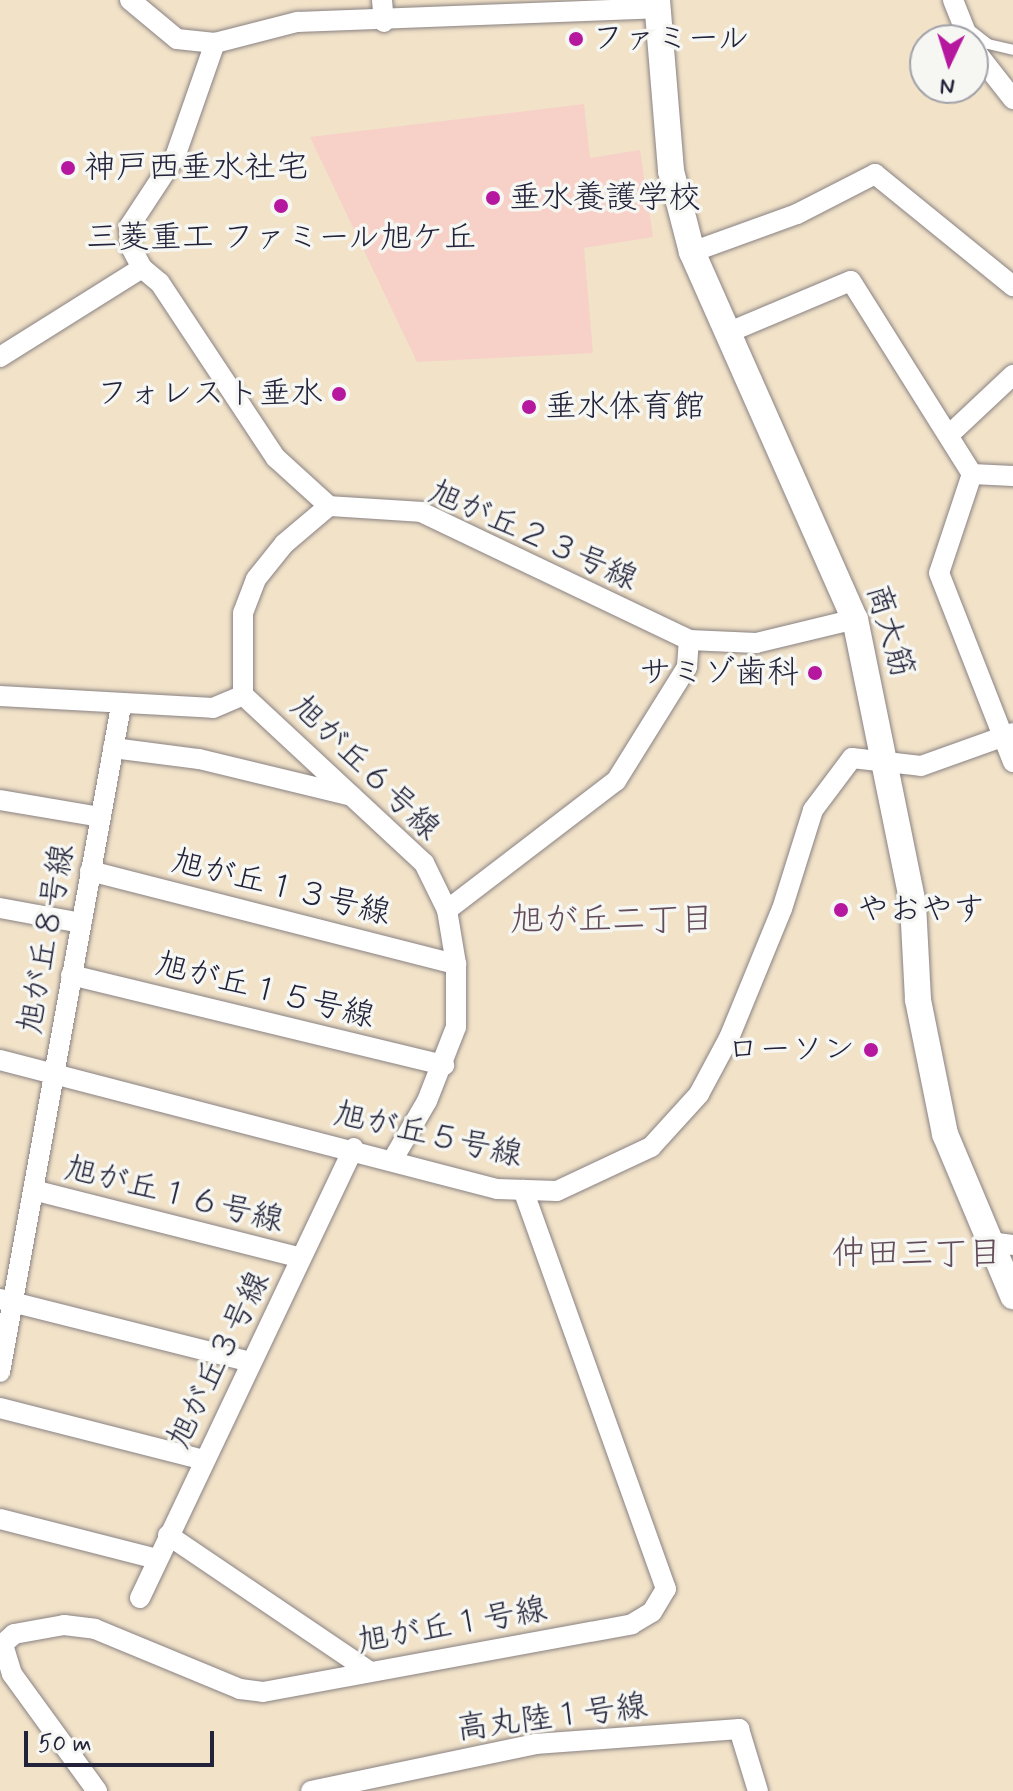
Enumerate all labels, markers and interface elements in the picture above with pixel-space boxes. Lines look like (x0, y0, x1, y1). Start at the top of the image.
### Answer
place label: ファミール (592, 20, 751, 58)
north arrow (909, 24, 989, 104)
marker: ファミール (567, 30, 585, 48)
text: N (939, 71, 956, 100)
place label: 神戸西垂水社宅 (84, 149, 308, 187)
marker: 神戸西垂水社宅 (59, 159, 77, 177)
place label: 垂水養護学校 (509, 179, 701, 217)
marker: 垂水養護学校 (484, 189, 502, 207)
marker: 三菱重工 ファミール旭ケ丘 (272, 197, 290, 215)
place label: 三菱重工 ファミール旭ケ丘 (85, 219, 477, 257)
place label: フォレスト垂水 (99, 375, 323, 413)
marker: フォレスト垂水 (330, 385, 348, 403)
place label: 垂水体育館 (545, 388, 705, 426)
marker: 垂水体育館 (520, 398, 538, 416)
street label: 旭が丘２３号線 (423, 473, 643, 599)
street label: 商大筋 (857, 579, 921, 683)
place label: サミゾ歯科 (639, 654, 799, 692)
marker: サミゾ歯科 (806, 664, 824, 682)
street label: 旭が丘６号線 (283, 688, 447, 848)
street label: 旭が丘８号線 (11, 841, 83, 1037)
street label: 旭が丘１３号線 (168, 842, 394, 934)
place label: やおやす (857, 891, 985, 929)
district label: 旭が丘二丁目 (510, 901, 714, 941)
marker: やおやす (832, 901, 850, 919)
street label: 旭が丘１５号線 (152, 945, 378, 1037)
place label: ローソン (727, 1031, 855, 1069)
marker: ローソン (862, 1041, 880, 1059)
street label: 旭が丘５号線 (330, 1095, 526, 1175)
street label: 旭が丘１６号線 (61, 1149, 287, 1241)
district label: 仲田三丁目 (832, 1235, 1002, 1275)
street label: 旭が丘３号線 (160, 1265, 278, 1455)
street label: 旭が丘１号線 (354, 1590, 550, 1662)
street label: 高丸陸１号線 (454, 1687, 650, 1749)
scale bar (28, 1715, 218, 1765)
text: 50 m (38, 1729, 92, 1760)

